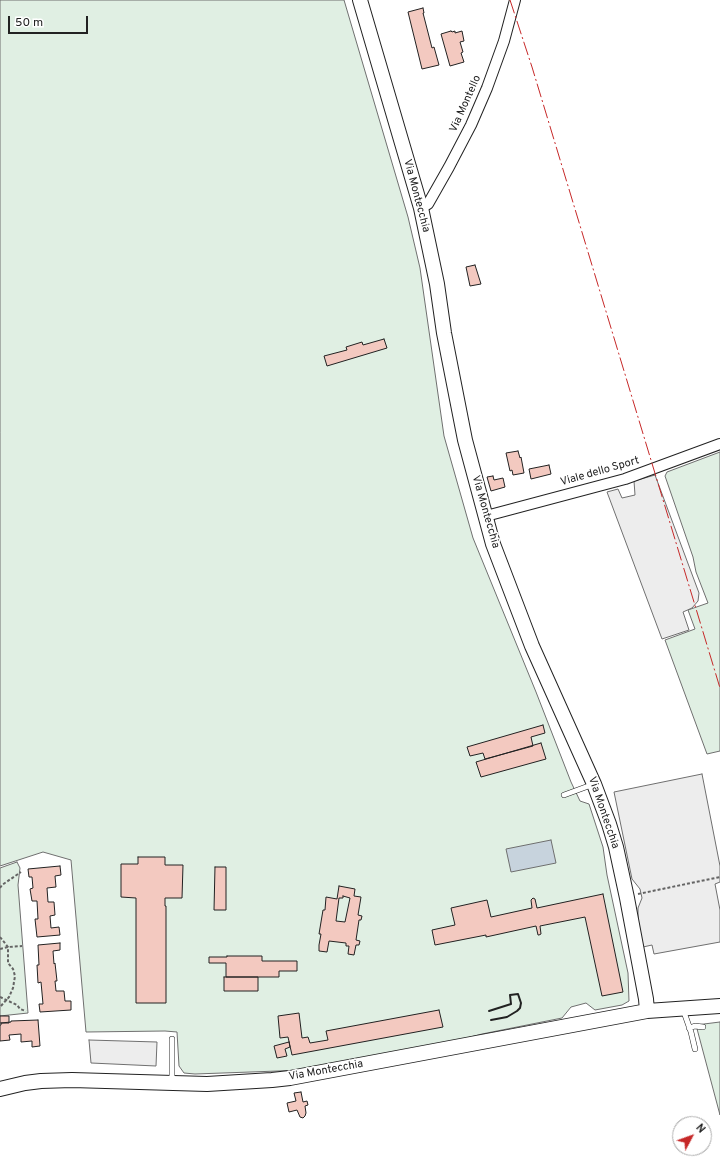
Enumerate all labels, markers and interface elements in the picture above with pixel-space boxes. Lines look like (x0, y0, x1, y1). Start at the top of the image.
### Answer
scale bar (10, 8, 90, 34)
text: 50 m (15, 15, 43, 31)
street label: Via Montello (448, 73, 484, 135)
street label: Via Montecchia (400, 158, 432, 234)
street label: Viale dello Sport (559, 454, 641, 490)
street label: Via Montecchia (468, 474, 502, 550)
street label: Via Montecchia (584, 775, 622, 851)
street label: Via Montecchia (288, 1058, 364, 1084)
north arrow (672, 1116, 712, 1156)
text: N (692, 1121, 708, 1136)

